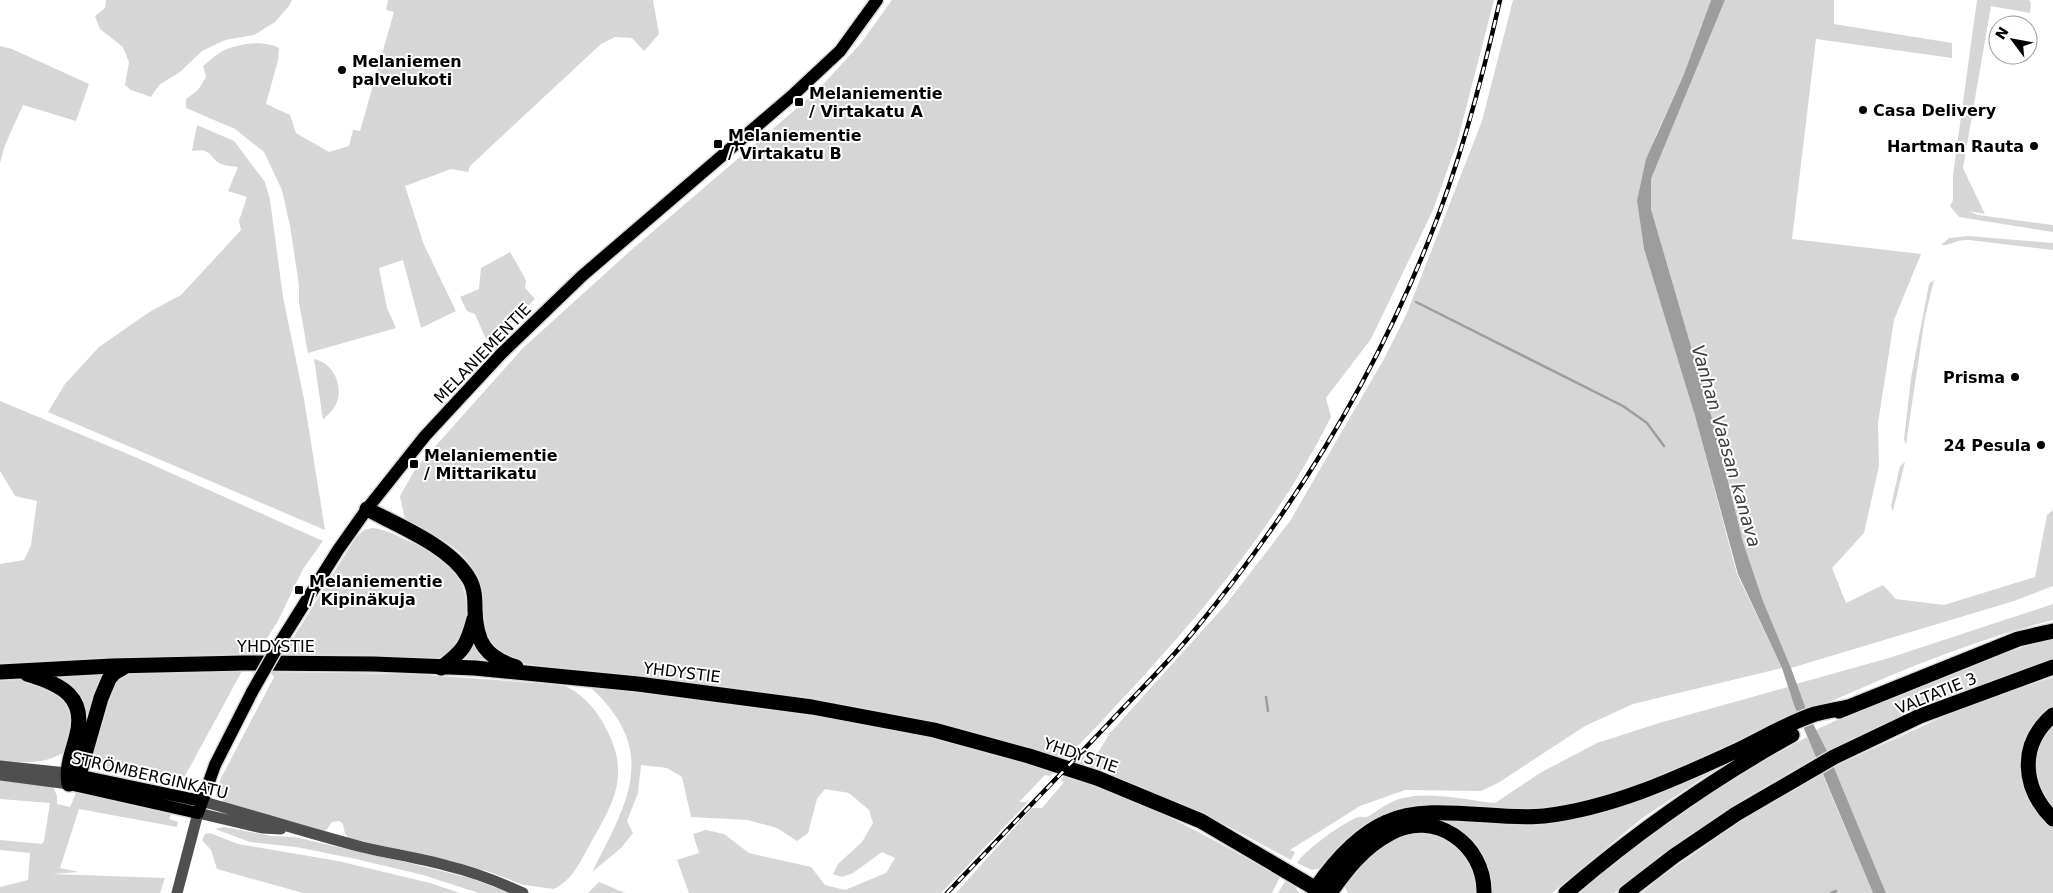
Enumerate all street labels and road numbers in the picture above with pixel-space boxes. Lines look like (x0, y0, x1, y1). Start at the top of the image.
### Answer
street label: MELANIEMENTIE (430, 299, 535, 407)
street label: YHDYSTIE (236, 637, 315, 656)
street label: YHDYSTIE (641, 658, 722, 687)
street label: VALTATIE 3 (1893, 669, 1979, 718)
street label: YHDYSTIE (1040, 734, 1121, 777)
street label: STRÖMBERGINKATU (70, 748, 230, 803)

